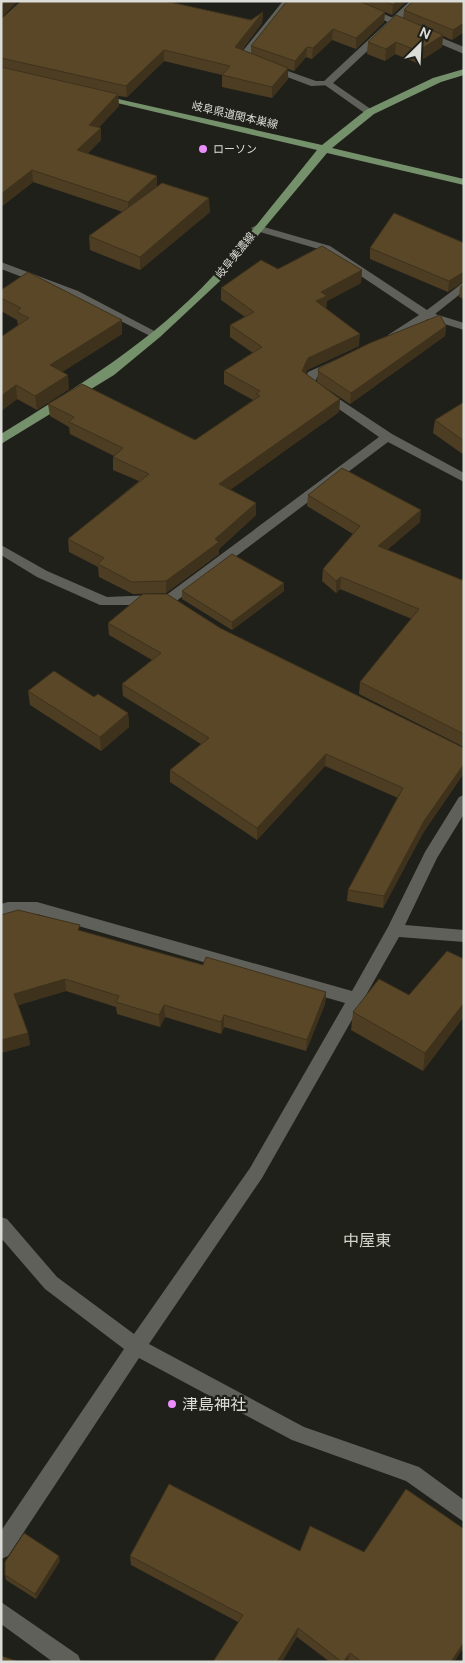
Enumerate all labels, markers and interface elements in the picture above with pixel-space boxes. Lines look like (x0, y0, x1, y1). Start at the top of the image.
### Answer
north arrow (395, 20, 445, 70)
text: N (417, 23, 434, 43)
street label: 岐阜県道関本巣線 (191, 98, 279, 132)
place label: ローソン (213, 142, 257, 156)
marker: ローソン (197, 143, 209, 155)
street label: 岐阜美濃線 (212, 229, 258, 281)
district label: 中屋東 (343, 1230, 391, 1251)
place label: 津島神社 (182, 1394, 246, 1415)
marker: 津島神社 (166, 1398, 178, 1410)

